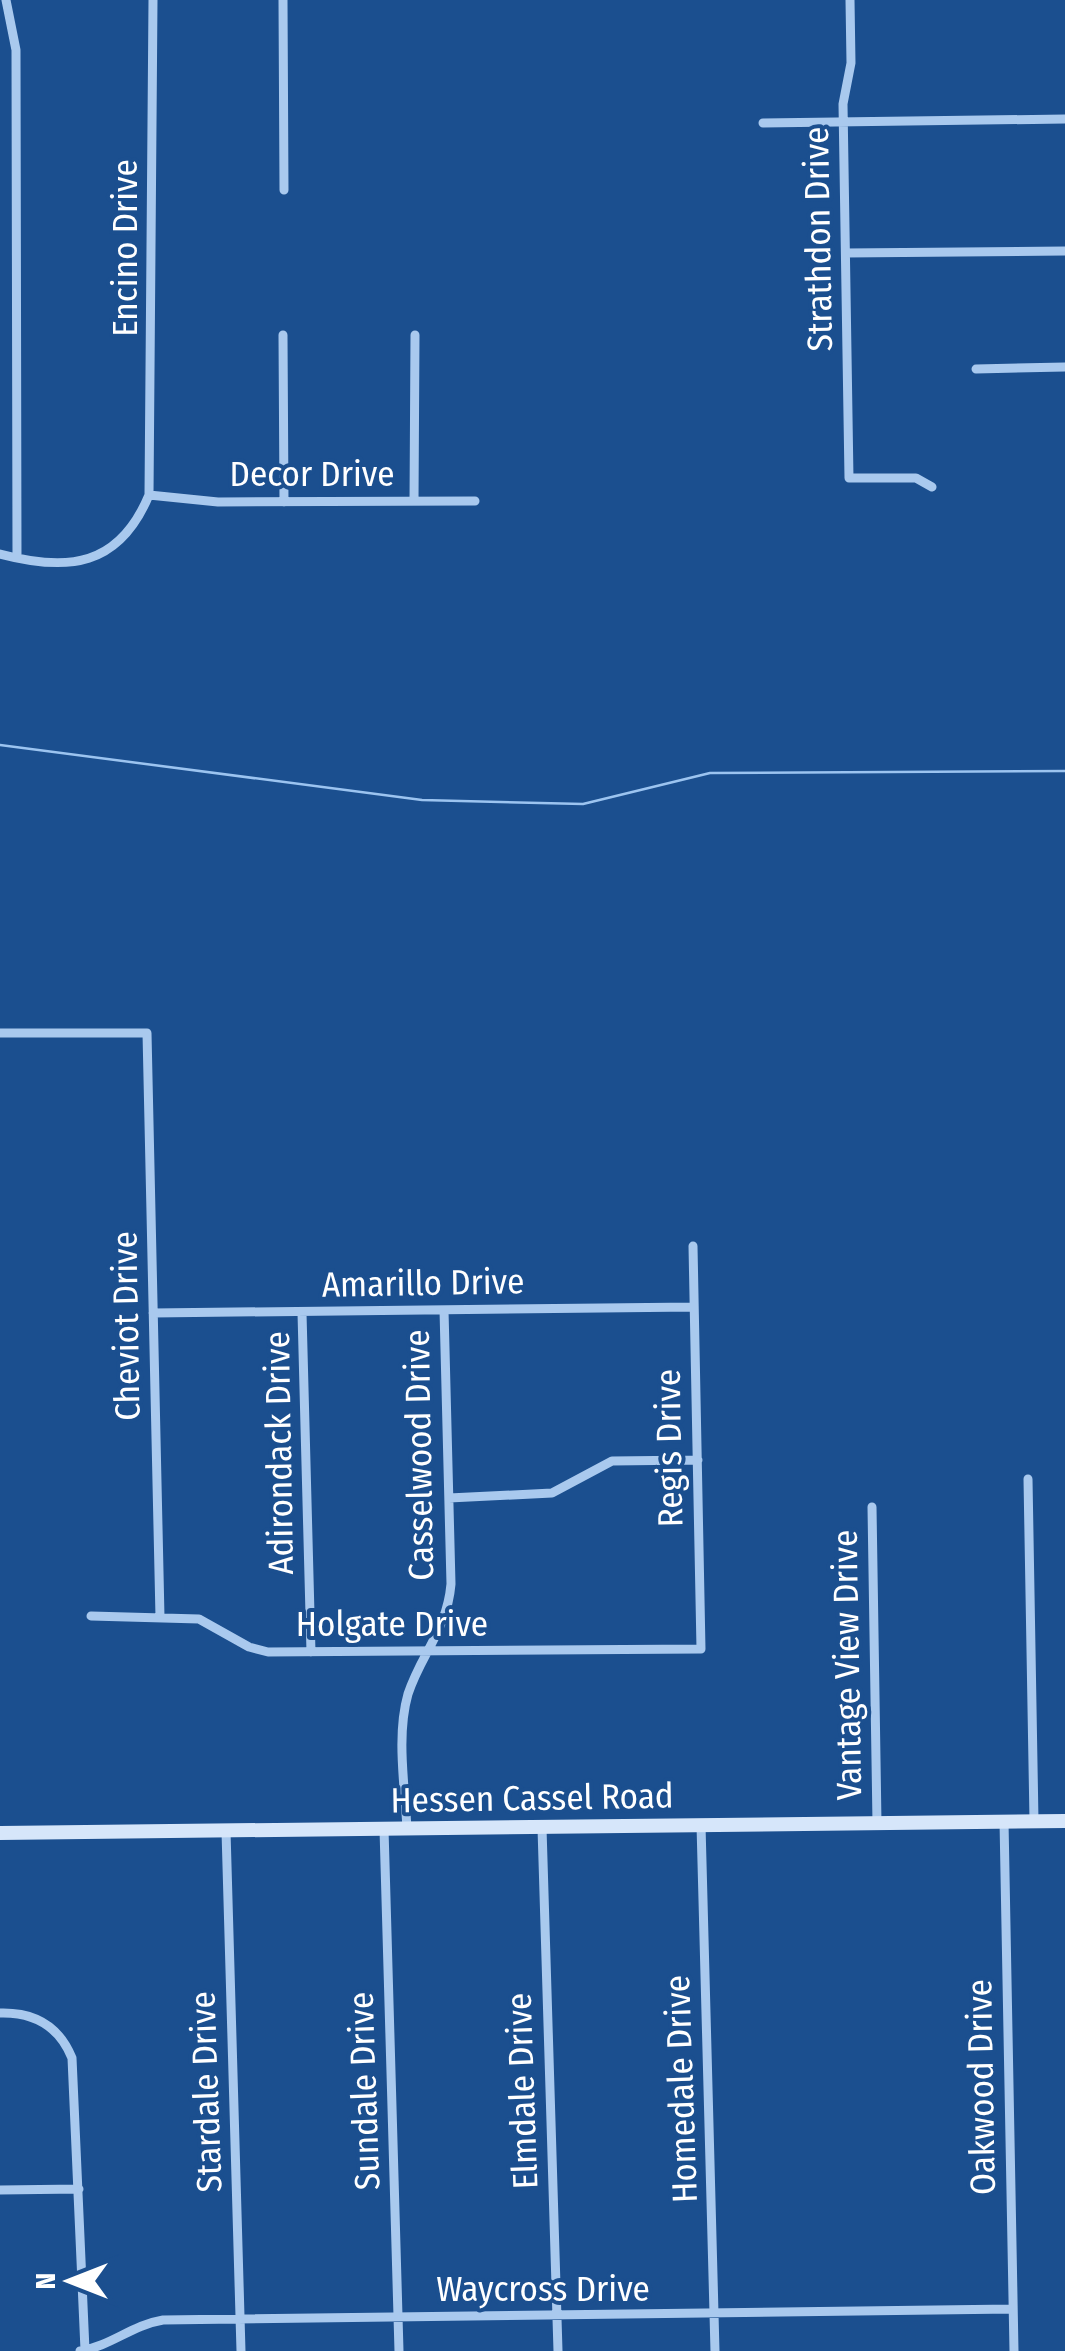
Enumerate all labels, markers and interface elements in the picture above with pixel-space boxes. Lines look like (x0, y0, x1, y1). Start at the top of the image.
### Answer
street label: Strathdon Drive (795, 126, 841, 352)
street label: Encino Drive (104, 159, 146, 337)
street label: Decor Drive (230, 453, 394, 495)
street label: Cheviot Drive (103, 1231, 149, 1421)
street label: Amarillo Drive (321, 1260, 525, 1306)
street label: Casselwood Drive (396, 1329, 442, 1581)
street label: Adirondack Drive (256, 1331, 302, 1575)
street label: Regis Drive (647, 1368, 691, 1528)
street label: Vantage View Drive (824, 1529, 870, 1801)
street label: Holgate Drive (296, 1603, 488, 1645)
street label: Hessen Cassel Road (390, 1775, 674, 1821)
street label: Homedale Drive (656, 1974, 706, 2204)
street label: Oakwood Drive (958, 1979, 1004, 2195)
street label: Stardale Drive (182, 1991, 230, 2193)
street label: Sundale Drive (340, 1991, 388, 2191)
street label: Elmdale Drive (498, 1992, 546, 2190)
north arrow (20, 2231, 120, 2331)
street label: Waycross Drive (436, 2268, 650, 2310)
text: N (29, 2273, 62, 2289)

